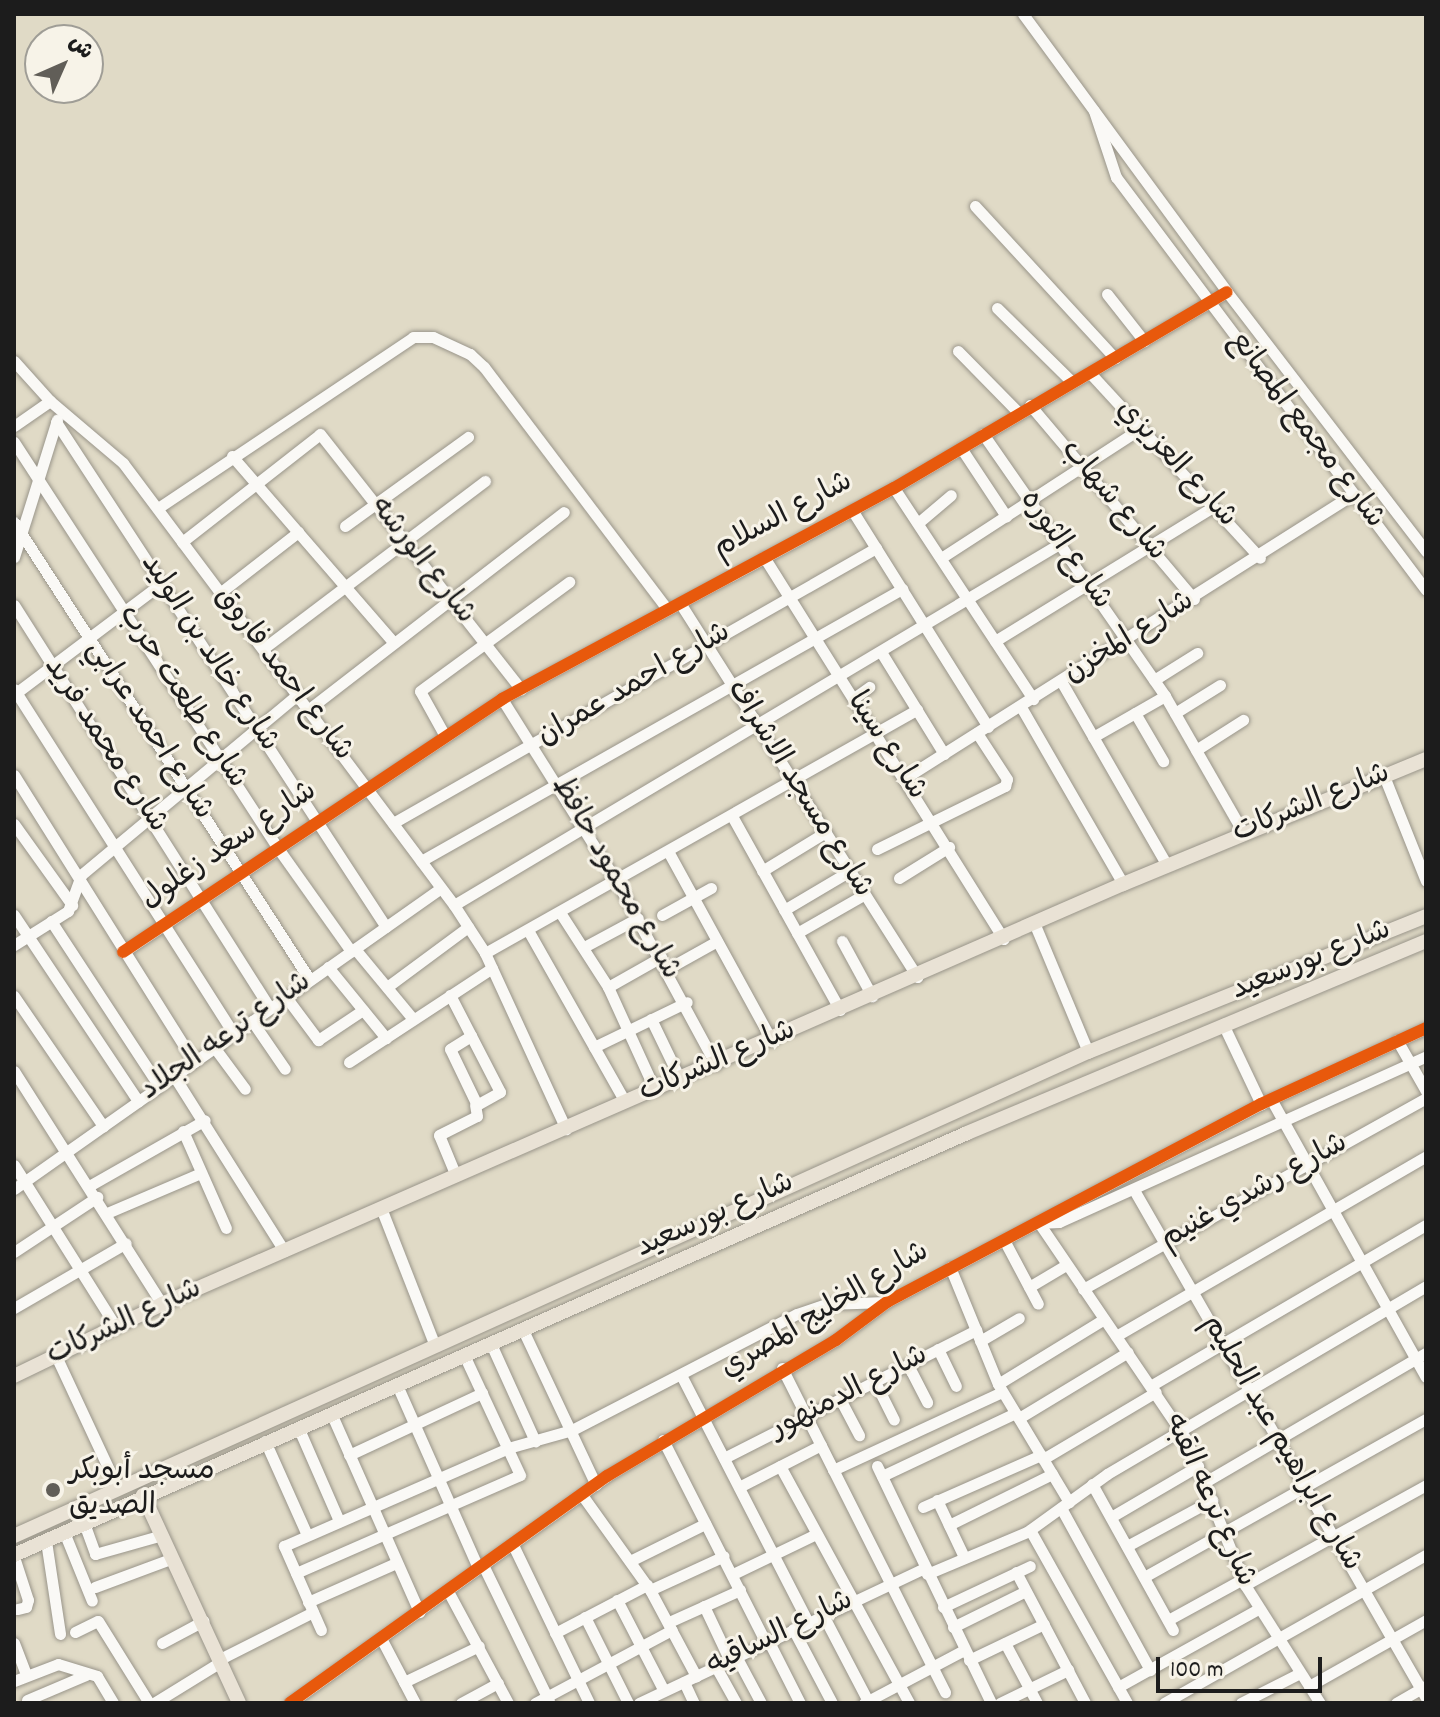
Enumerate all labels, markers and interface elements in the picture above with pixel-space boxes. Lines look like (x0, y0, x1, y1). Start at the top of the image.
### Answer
north arrow (24, 24, 104, 104)
text: ش (60, 29, 99, 68)
street label: شارع مجمع المصانع (1219, 325, 1391, 537)
street label: شارع العزيزي (1107, 394, 1243, 536)
street label: شارع شهاب (1051, 434, 1173, 570)
street label: شارع السلام (708, 465, 860, 569)
street label: شارع الثوره (1010, 484, 1118, 618)
street label: شارع الورشه (360, 491, 482, 633)
street label: شارع خالد بن الوليد (131, 548, 285, 760)
street label: شارع احمد فاروق (205, 581, 359, 769)
street label: شارع المخزن (1058, 585, 1202, 693)
street label: شارع طلعت حرب (108, 600, 254, 796)
street label: شارع احمد عمران (532, 616, 738, 756)
street label: شارع احمد عرابي (76, 634, 220, 828)
street label: شارع محمد فريد (34, 652, 174, 840)
street label: شارع مسجد الاشراف (717, 675, 879, 905)
street label: شارع سينا (837, 686, 933, 808)
street label: شارع الشركات (1228, 757, 1396, 853)
street label: شارع محمود حافظ (541, 771, 687, 987)
street label: شارع سعد زغلول (135, 775, 325, 919)
street label: شارع بورسعيد (1227, 914, 1397, 1010)
street label: شارع ترعه الجلاد (135, 966, 319, 1110)
street label: شارع الشركات (634, 1014, 802, 1112)
street label: شارع رشدي غنيم (1155, 1127, 1355, 1259)
street label: شارع بورسعيد (632, 1166, 800, 1268)
street label: شارع الخليج المصري (715, 1236, 937, 1388)
street label: شارع الشركات (42, 1272, 208, 1376)
street label: شارع ابراهيم عبد الحليم (1192, 1310, 1368, 1578)
street label: شارع الدمنهور (765, 1339, 935, 1449)
street label: شارع ترعه القبه (1154, 1409, 1262, 1593)
place label: مسجد أبوبكر الصديق (69, 1455, 215, 1526)
marker: مسجد أبوبكر الصديق (44, 1481, 62, 1499)
street label: شارع الساقيه (702, 1584, 860, 1686)
scale bar (1160, 1641, 1326, 1691)
text: 100 m (1170, 1654, 1223, 1688)

